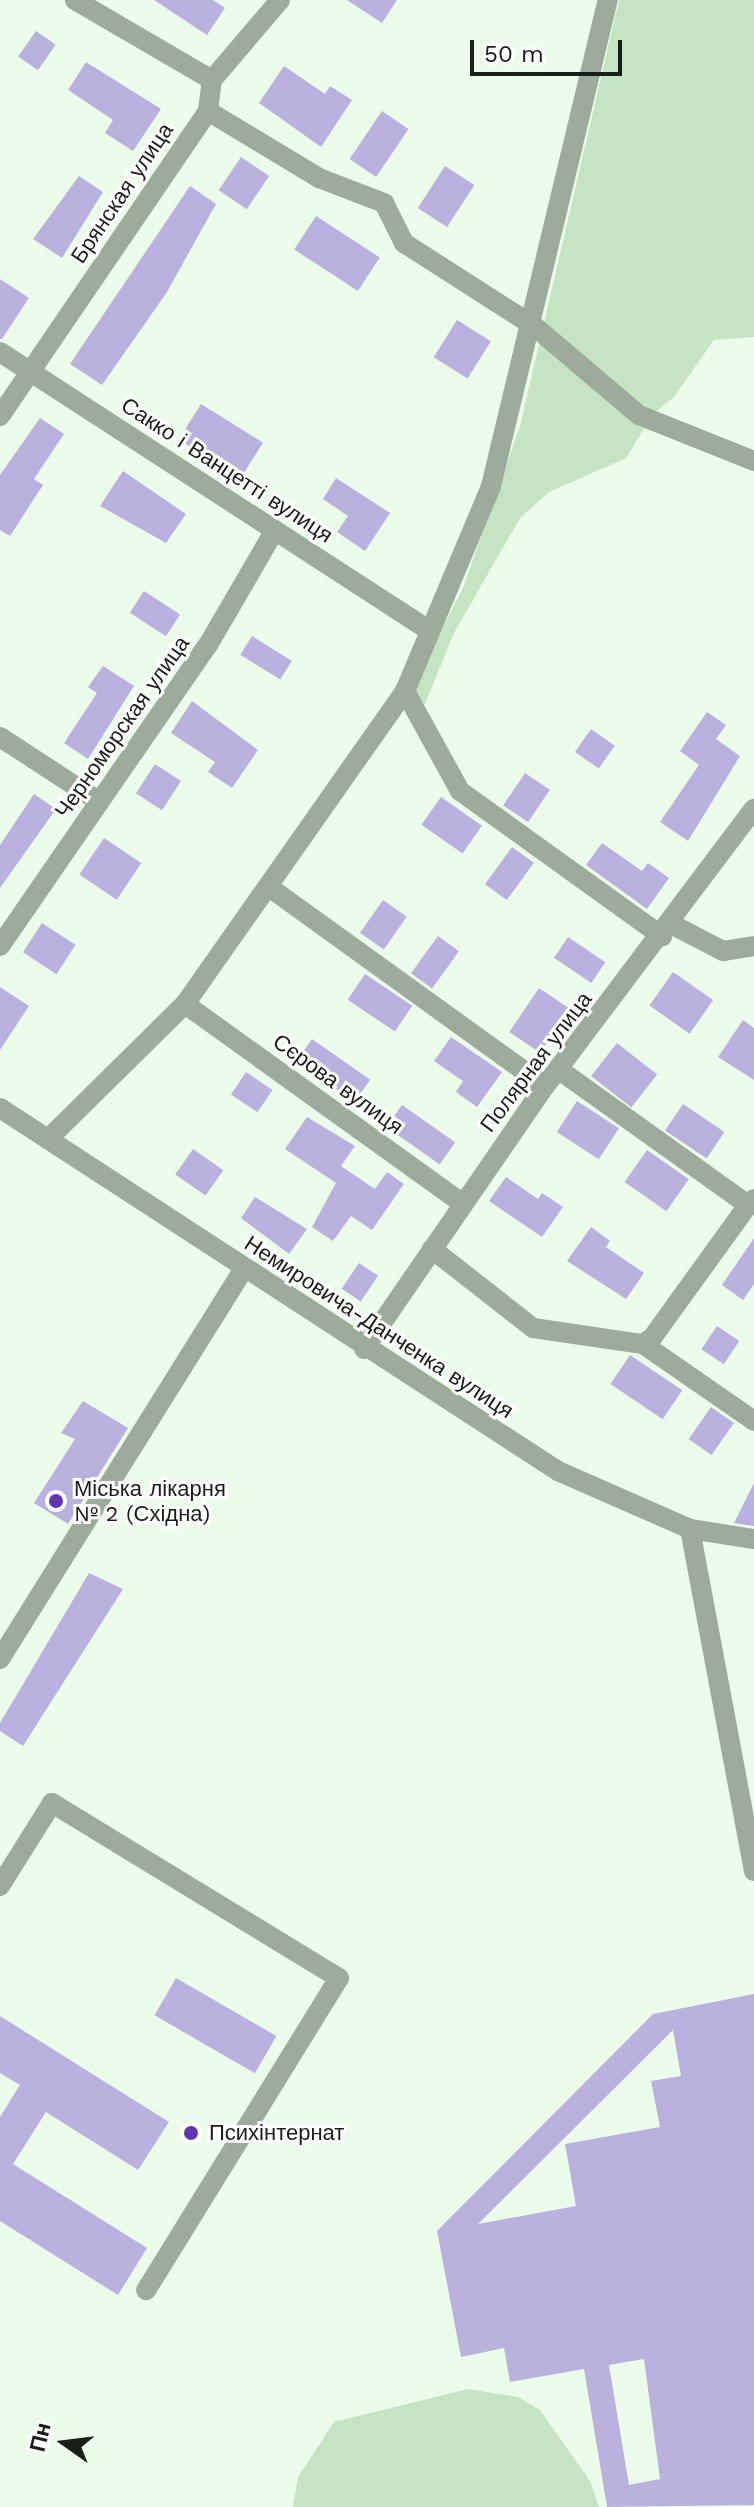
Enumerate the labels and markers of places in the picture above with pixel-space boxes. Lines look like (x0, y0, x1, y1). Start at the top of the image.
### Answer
place label: Міська лікарня № 2 (Східна) (74, 1475, 226, 1526)
marker: Міська лікарня № 2 (Східна) (45, 1490, 67, 1512)
place label: Психінтернат (209, 2120, 344, 2146)
marker: Психінтернат (180, 2122, 202, 2144)

